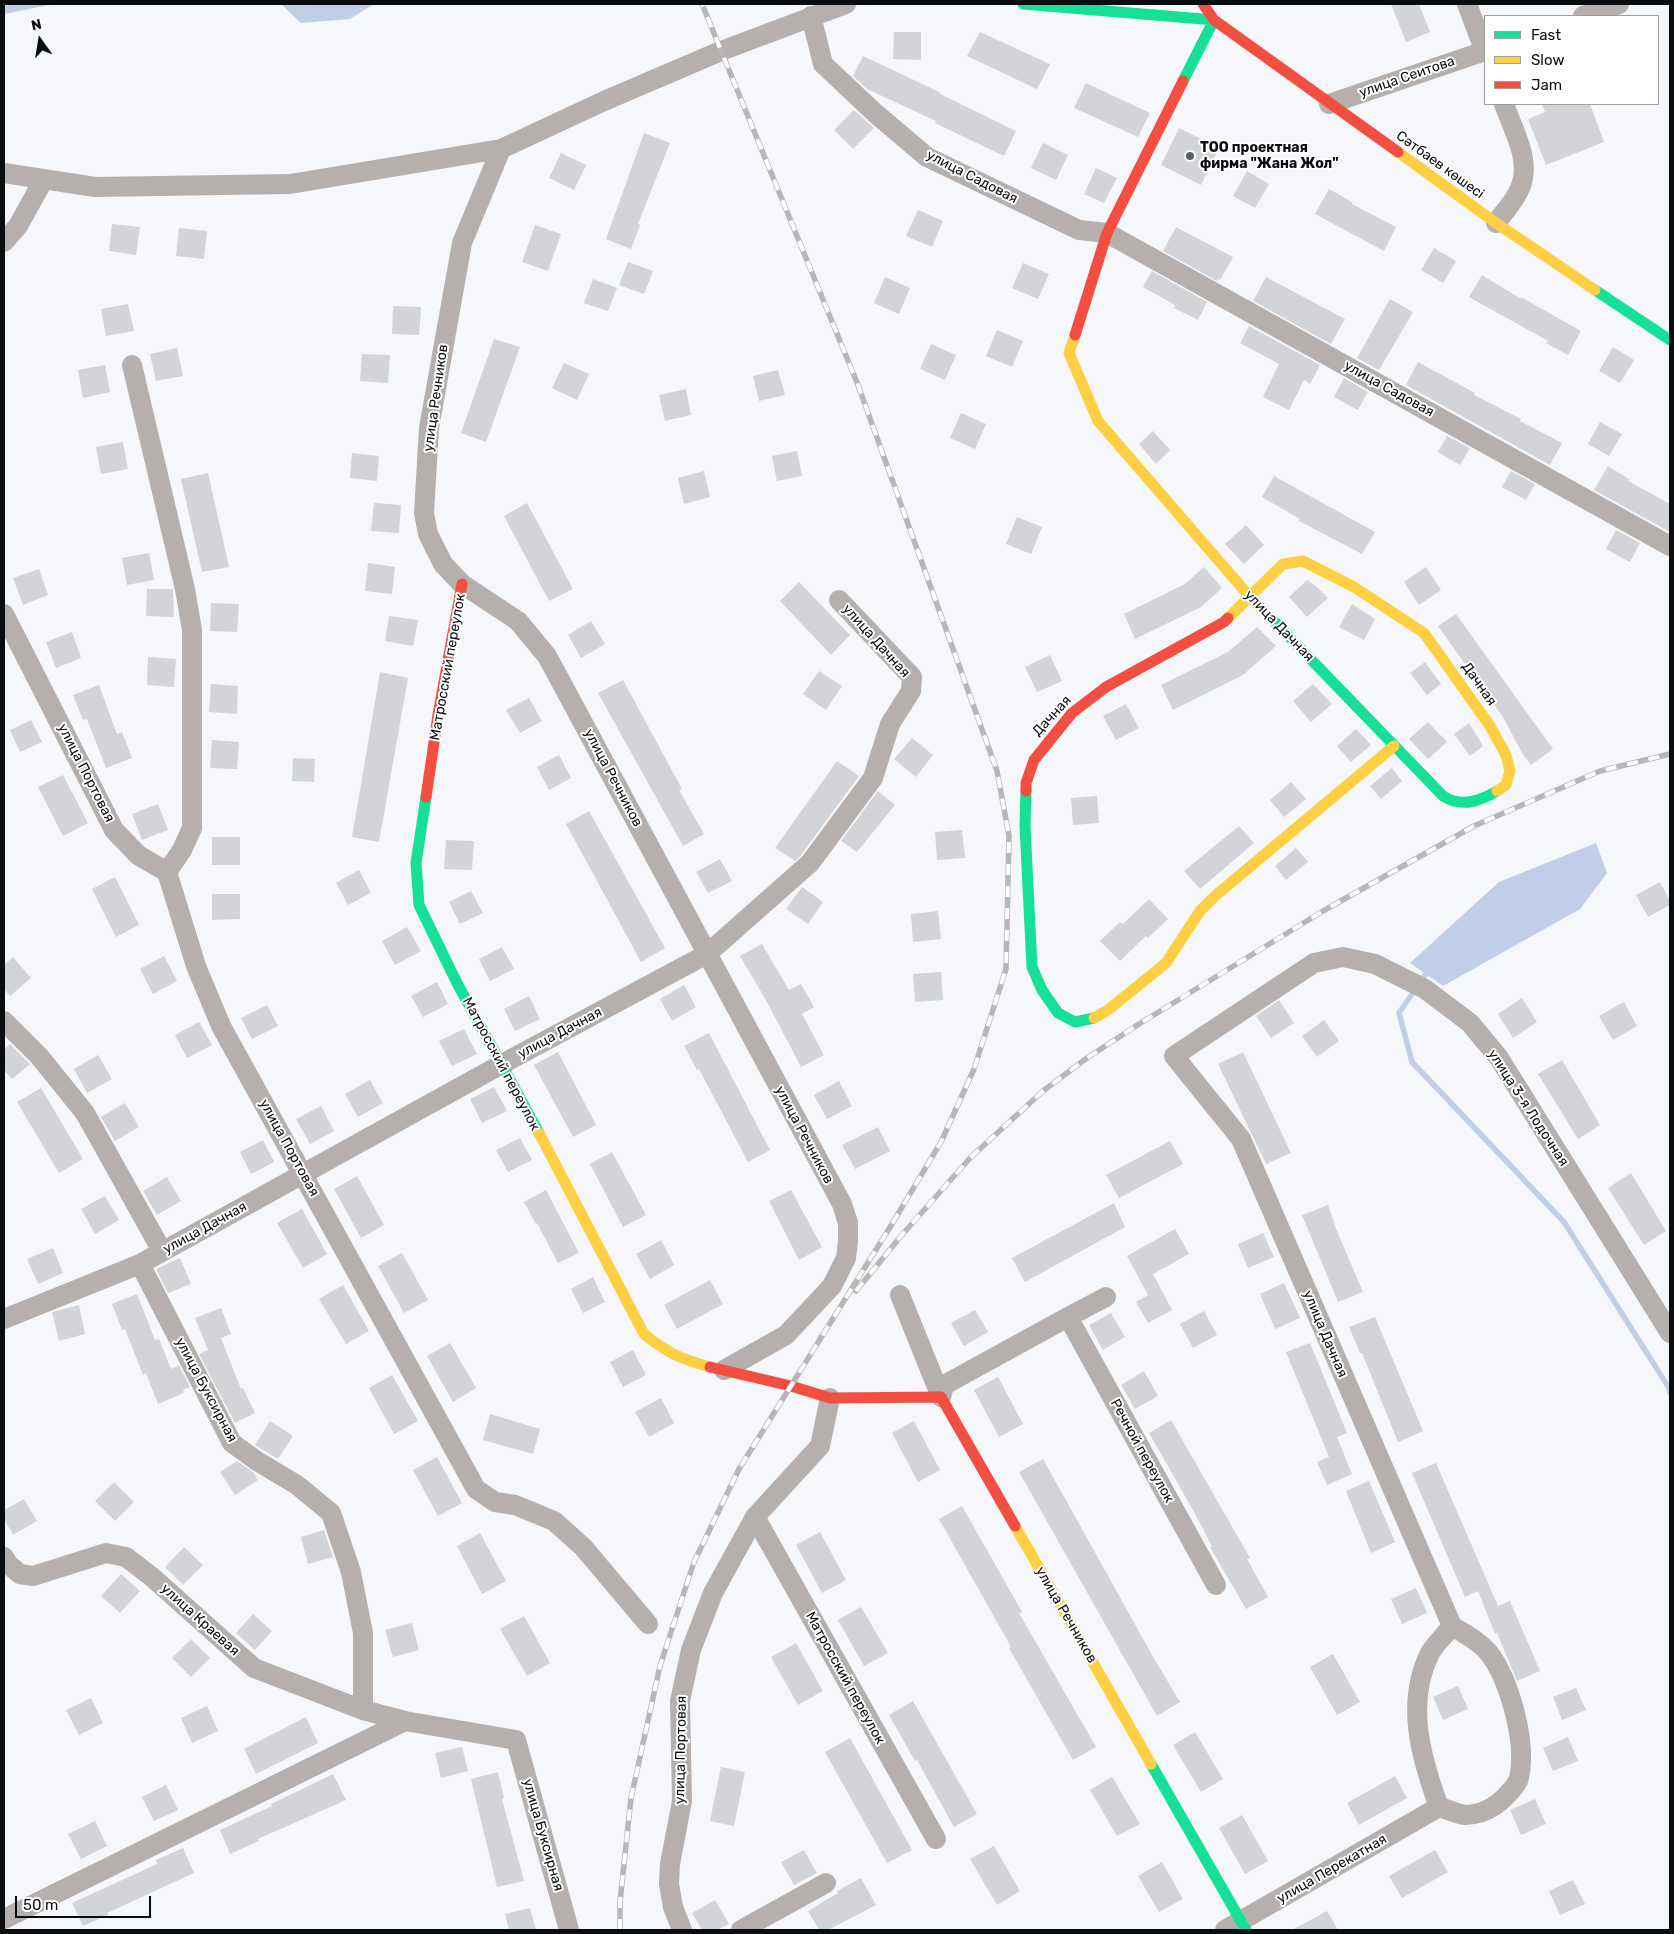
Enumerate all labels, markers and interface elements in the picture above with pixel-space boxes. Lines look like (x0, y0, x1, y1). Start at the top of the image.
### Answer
north arrow (15, 15, 65, 65)
text: N (30, 15, 43, 34)
legend (1484, 15, 1659, 105)
text: Fast (1531, 26, 1561, 44)
text: Slow (1531, 51, 1564, 69)
street label: улица Сеитова (1357, 53, 1457, 101)
text: Jam (1531, 76, 1562, 94)
street label: Сәтбаев көшесі (1393, 127, 1487, 203)
place label: ТОО проектная фирма "Жана Жол" (1200, 140, 1339, 172)
street label: улица Садовая (923, 147, 1021, 207)
marker: ТОО проектная фирма "Жана Жол" (1184, 150, 1196, 162)
street label: улица Речников (420, 343, 452, 453)
street label: улица Садовая (1341, 357, 1437, 421)
street label: улица Дачная (1241, 587, 1317, 665)
street label: Матросский переулок (427, 592, 469, 742)
street label: улица Дачная (839, 601, 913, 681)
street label: Дачная (1458, 659, 1500, 709)
street label: Дачная (1029, 692, 1075, 740)
street label: улица Портовая (54, 721, 118, 825)
street label: улица Речников (580, 726, 646, 830)
street label: Матросский переулок (459, 994, 543, 1134)
street label: улица Дачная (515, 1004, 605, 1062)
street label: улица 3-я Лодочная (1484, 1046, 1572, 1170)
street label: улица Речников (771, 1083, 837, 1187)
street label: улица Портовая (255, 1096, 323, 1200)
street label: улица Дачная (160, 1198, 250, 1258)
street label: улица Дачная (1299, 1288, 1351, 1380)
street label: улица Буксирная (171, 1335, 241, 1445)
street label: Речной переулок (1107, 1396, 1177, 1506)
street label: улица Речников (1032, 1564, 1100, 1666)
street label: улица Краевая (157, 1580, 243, 1660)
street label: Матросский переулок (802, 1609, 888, 1747)
street label: улица Портовая (672, 1696, 690, 1804)
street label: улица Буксирная (519, 1777, 567, 1893)
street label: улица Перекатная (1274, 1831, 1390, 1907)
scale bar (18, 1886, 154, 1918)
text: 50 m (23, 1896, 58, 1914)

